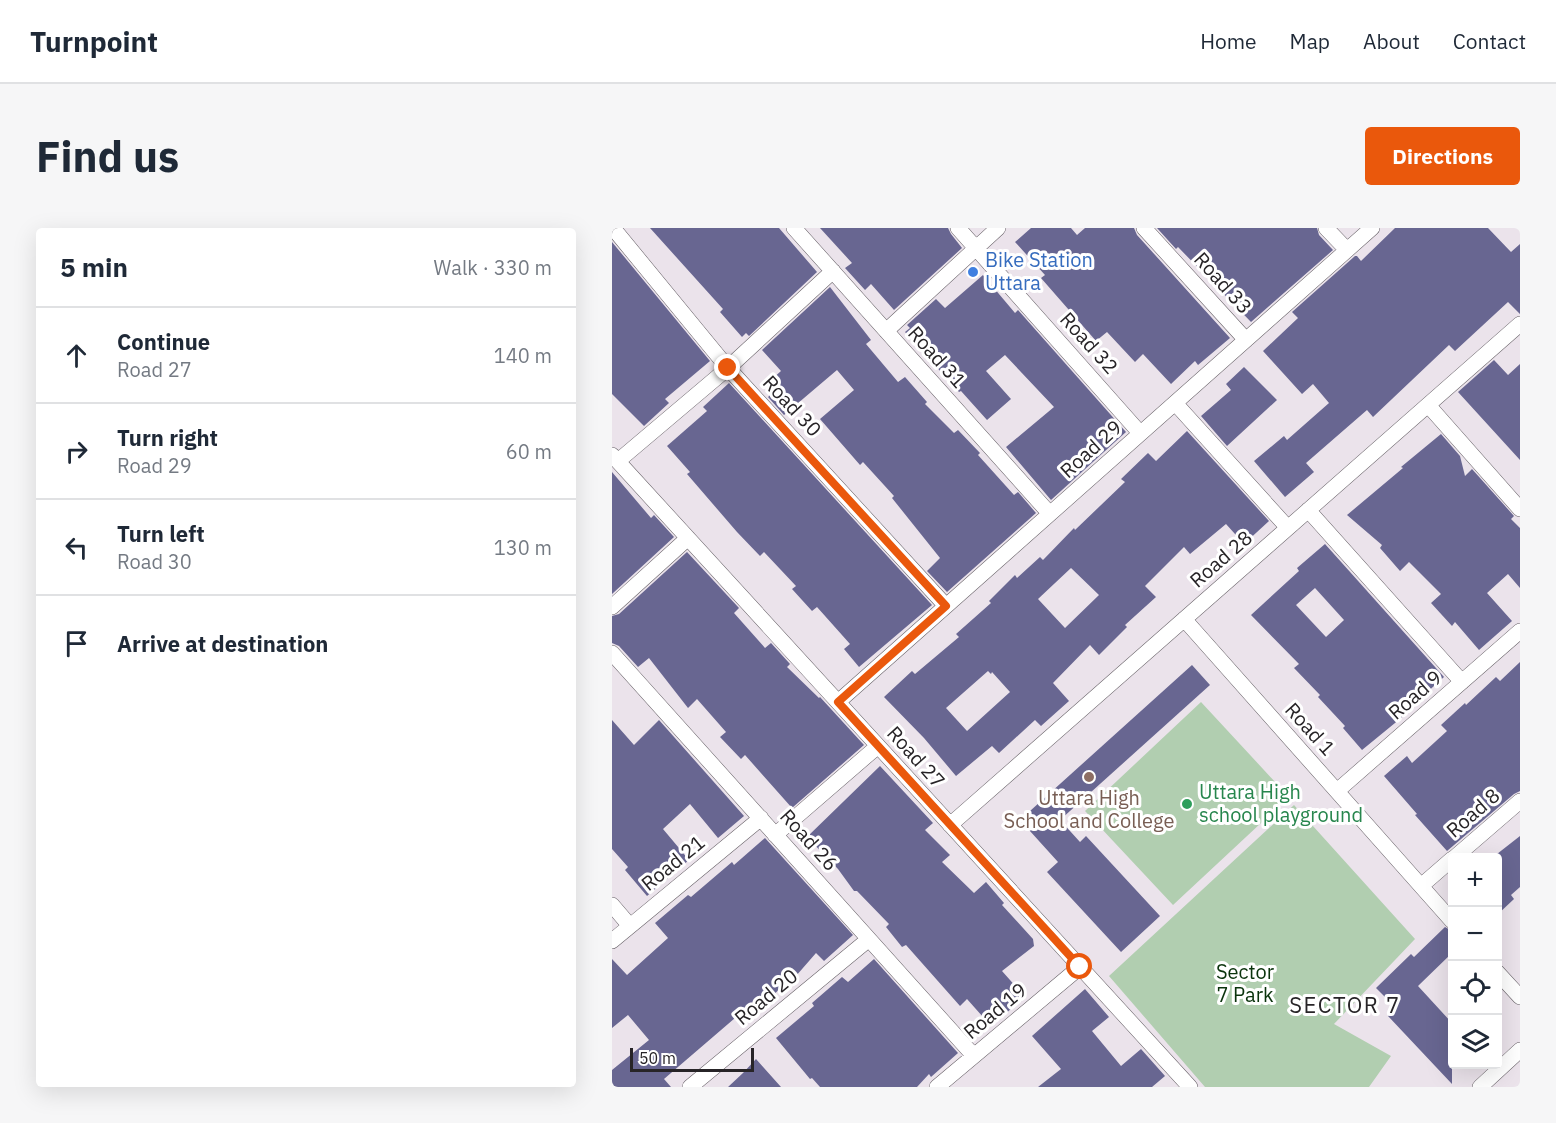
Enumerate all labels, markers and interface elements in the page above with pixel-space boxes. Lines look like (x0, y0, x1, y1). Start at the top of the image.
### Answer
text: Turnpoint (30, 23, 158, 60)
text: Home (1200, 27, 1257, 55)
text: Map (1290, 27, 1330, 55)
text: About (1363, 27, 1420, 55)
text: Contact (1453, 27, 1526, 55)
button: Directions (1365, 127, 1520, 185)
text: Find us (36, 129, 179, 184)
place label: Bike Station Uttara (985, 246, 1093, 296)
street label: Road 33 (1188, 246, 1258, 319)
text: 5 min (60, 250, 128, 284)
text: Walk · 330 m (434, 254, 552, 281)
marker: Bike Station Uttara (966, 265, 980, 279)
street label: Road 32 (1054, 306, 1124, 379)
street label: Road 31 (902, 320, 972, 393)
text: Continue (117, 327, 210, 356)
icon: ahead (60, 339, 93, 372)
text: 140 m (494, 342, 552, 369)
route end (714, 354, 740, 380)
text: Road 27 (117, 356, 192, 383)
street label: Road 30 (757, 369, 828, 442)
street label: Road 29 (1054, 414, 1127, 484)
text: Turn right (117, 423, 218, 452)
icon: right (60, 435, 93, 468)
text: 60 m (506, 438, 552, 465)
text: Road 29 (117, 452, 192, 479)
text: Turn left (117, 519, 205, 548)
street label: Road 28 (1184, 524, 1258, 593)
icon: left (60, 531, 93, 564)
text: 130 m (494, 534, 552, 561)
text: Road 30 (117, 548, 192, 575)
icon: arrive (60, 627, 93, 660)
text: Arrive at destination (117, 629, 328, 658)
street label: Road 9 (1382, 664, 1447, 725)
street label: Road 1 (1279, 696, 1341, 761)
street label: Road 27 (881, 720, 951, 793)
marker: Uttara High School and College (1082, 770, 1096, 784)
place label: Uttara High school playground (1199, 778, 1363, 828)
street label: Road 8 (1440, 782, 1505, 843)
place label: Uttara High School and College (1004, 784, 1174, 834)
marker: Uttara High school playground (1180, 797, 1194, 811)
street label: Road 26 (774, 803, 844, 876)
street label: Road 21 (635, 829, 710, 897)
map controls (1448, 853, 1502, 1069)
button: + (1448, 853, 1502, 907)
button: − (1448, 907, 1502, 961)
route start (1066, 953, 1092, 979)
park label: Sector 7 Park (1216, 958, 1274, 1008)
button: locate (1448, 961, 1502, 1015)
street label: Road 20 (728, 962, 803, 1031)
street label: Road 19 (957, 976, 1032, 1045)
district label: SECTOR 7 (1289, 990, 1401, 1019)
button: layers (1448, 1015, 1502, 1069)
scale bar (630, 1045, 754, 1072)
text: 50 m (639, 1048, 676, 1068)

